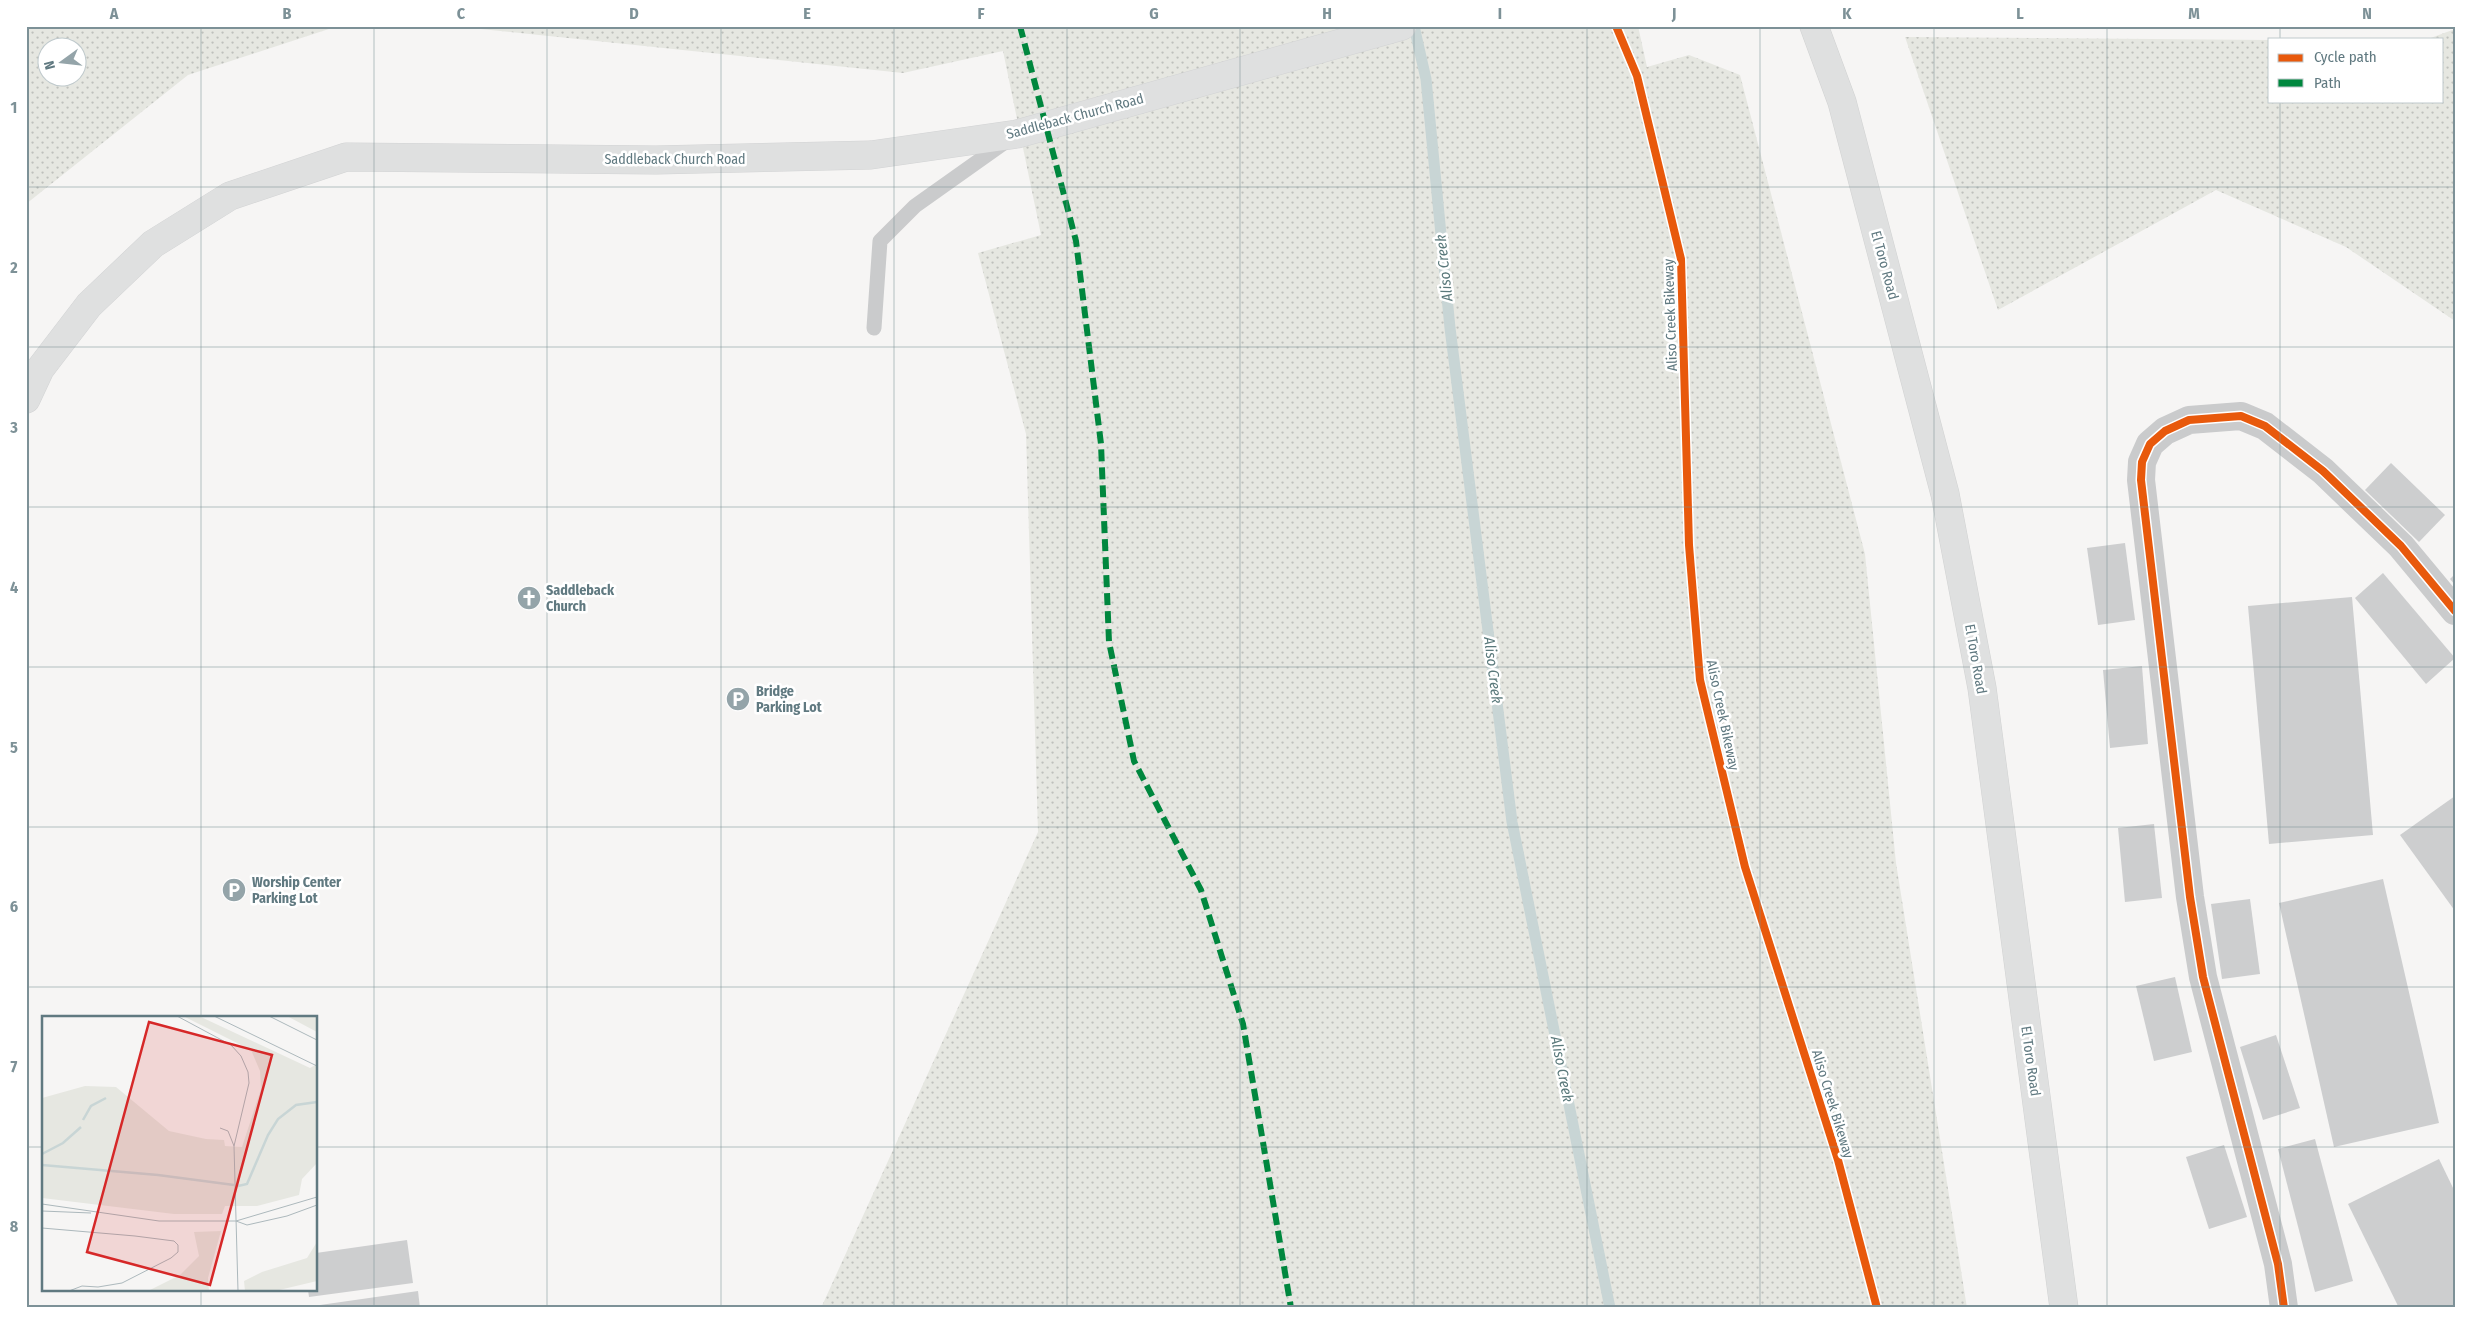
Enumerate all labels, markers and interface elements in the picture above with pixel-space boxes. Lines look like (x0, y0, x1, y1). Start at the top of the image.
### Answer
text: A (109, 4, 119, 23)
text: B (283, 4, 292, 23)
text: C (457, 4, 466, 23)
text: D (629, 4, 639, 23)
text: E (803, 4, 811, 23)
text: F (977, 4, 985, 23)
text: G (1149, 4, 1159, 23)
text: H (1322, 4, 1332, 23)
text: I (1498, 4, 1502, 23)
text: J (1671, 4, 1676, 23)
text: K (1842, 4, 1852, 23)
text: L (2016, 4, 2024, 23)
text: M (2188, 4, 2200, 23)
text: N (2362, 4, 2372, 23)
north arrow (38, 38, 88, 88)
legend (2268, 38, 2444, 102)
text: Cycle path (2314, 48, 2377, 66)
text: N (41, 59, 59, 71)
text: Path (2314, 74, 2341, 92)
street label: Saddleback Church Road (1005, 90, 1146, 143)
text: 1 (11, 98, 17, 117)
street label: Saddleback Church Road (604, 151, 746, 168)
street label: El Toro Road (1867, 229, 1902, 301)
water label: Aliso Creek (1431, 233, 1457, 303)
text: 2 (9, 258, 18, 277)
street label: Aliso Creek Bikeway (1660, 258, 1681, 372)
text: 3 (9, 418, 18, 437)
text: 4 (10, 578, 18, 597)
place label: Saddleback Church (546, 582, 615, 615)
church icon: Saddleback Church (516, 585, 542, 611)
street label: El Toro Road (1961, 623, 1990, 695)
water label: Aliso Creek (1480, 635, 1506, 705)
street label: Aliso Creek Bikeway (1702, 658, 1743, 773)
place label: Bridge Parking Lot (756, 683, 823, 716)
parking icon: Bridge Parking Lot (725, 686, 751, 712)
text: 5 (10, 738, 18, 757)
place label: Worship Center Parking Lot (252, 874, 342, 907)
parking icon: Worship Center Parking Lot (221, 877, 247, 903)
text: 6 (10, 897, 18, 916)
inset map (42, 1016, 318, 1292)
street label: El Toro Road (2017, 1025, 2044, 1097)
water label: Aliso Creek (1547, 1033, 1577, 1104)
street label: Aliso Creek Bikeway (1808, 1048, 1857, 1161)
text: 7 (11, 1057, 18, 1076)
text: 8 (10, 1217, 19, 1236)

